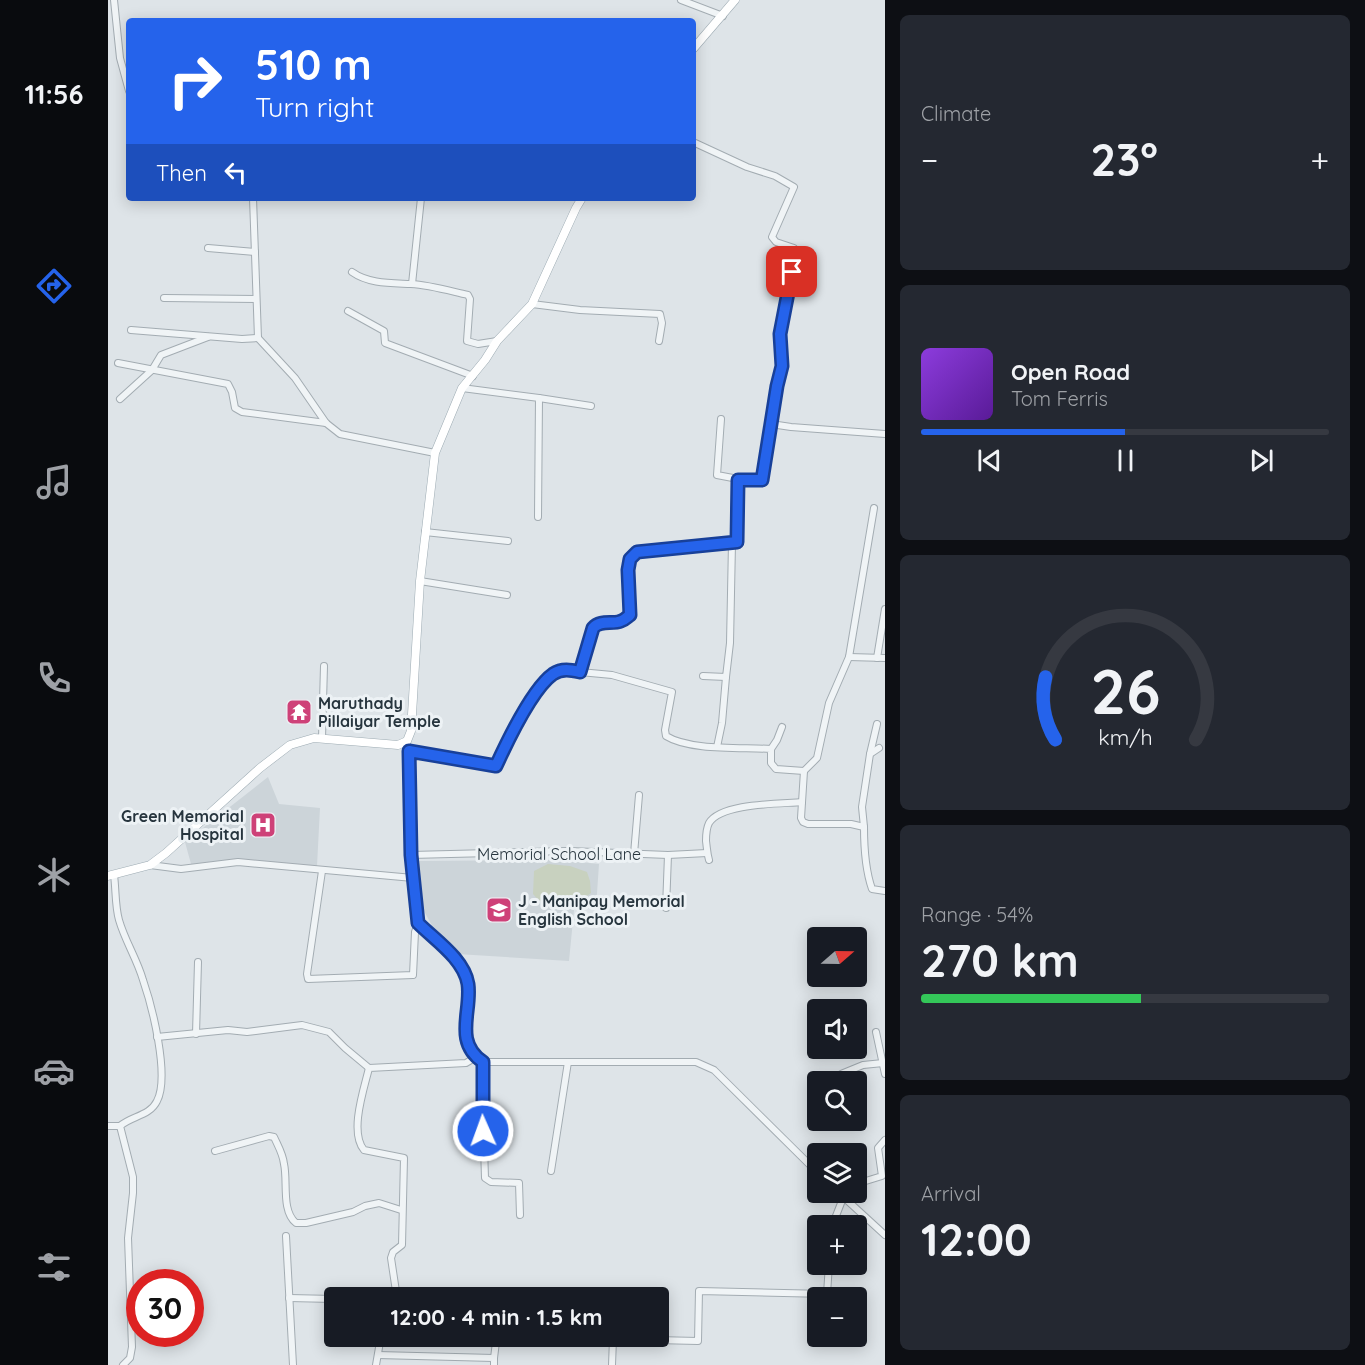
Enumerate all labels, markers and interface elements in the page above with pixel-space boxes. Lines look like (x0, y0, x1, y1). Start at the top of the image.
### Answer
text: 510 m (255, 38, 372, 91)
icon: right (156, 42, 234, 120)
text: 11:56 (25, 77, 83, 111)
text: Turn right (255, 90, 374, 124)
text: Climate (921, 101, 991, 126)
text: 23° (1091, 131, 1158, 187)
text: − (921, 139, 938, 180)
text: + (1310, 139, 1329, 180)
icon: left (219, 156, 252, 189)
text: Then (156, 159, 207, 187)
pin (766, 246, 817, 297)
icon: arrive (775, 255, 808, 288)
icon: directions (33, 265, 75, 307)
text: Open Road (1011, 358, 1130, 386)
text: Tom Ferris (1011, 386, 1108, 411)
icon: previous (973, 444, 1006, 477)
icon: pause (1109, 444, 1142, 477)
icon: next (1245, 444, 1278, 477)
icon: music (33, 461, 75, 503)
text: 26 (1090, 652, 1160, 730)
icon: phone (33, 657, 75, 699)
place label: Maruthady Pillaiyar Temple (318, 693, 441, 731)
temple icon: Maruthady Pillaiyar Temple (284, 697, 314, 727)
text: km/h (1098, 724, 1152, 750)
place label: Green Memorial Hospital (121, 806, 244, 844)
hospital icon: Green Memorial Hospital (248, 810, 278, 840)
street label: Memorial School Lane (477, 844, 641, 864)
icon: climate (33, 854, 75, 896)
place label: J - Manipay Memorial English School (518, 891, 685, 929)
school or university icon: J - Manipay Memorial English School (484, 895, 514, 925)
text: Range · 54% (921, 902, 1033, 927)
north arrow (807, 927, 867, 987)
map controls (807, 927, 867, 1347)
text: 270 km (921, 932, 1079, 988)
button: sound (807, 999, 867, 1059)
icon: car (33, 1050, 75, 1092)
button: search (807, 1071, 867, 1131)
position arrow (451, 1099, 515, 1163)
button: layers (807, 1143, 867, 1203)
text: Arrival (921, 1181, 981, 1206)
text: 12:00 (921, 1211, 1032, 1267)
button: + (807, 1215, 867, 1275)
icon: filters (33, 1246, 75, 1288)
speed limit sign: 30 (126, 1269, 204, 1347)
button: − (807, 1287, 867, 1347)
text: 12:00 · 4 min · 1.5 km (391, 1303, 602, 1331)

